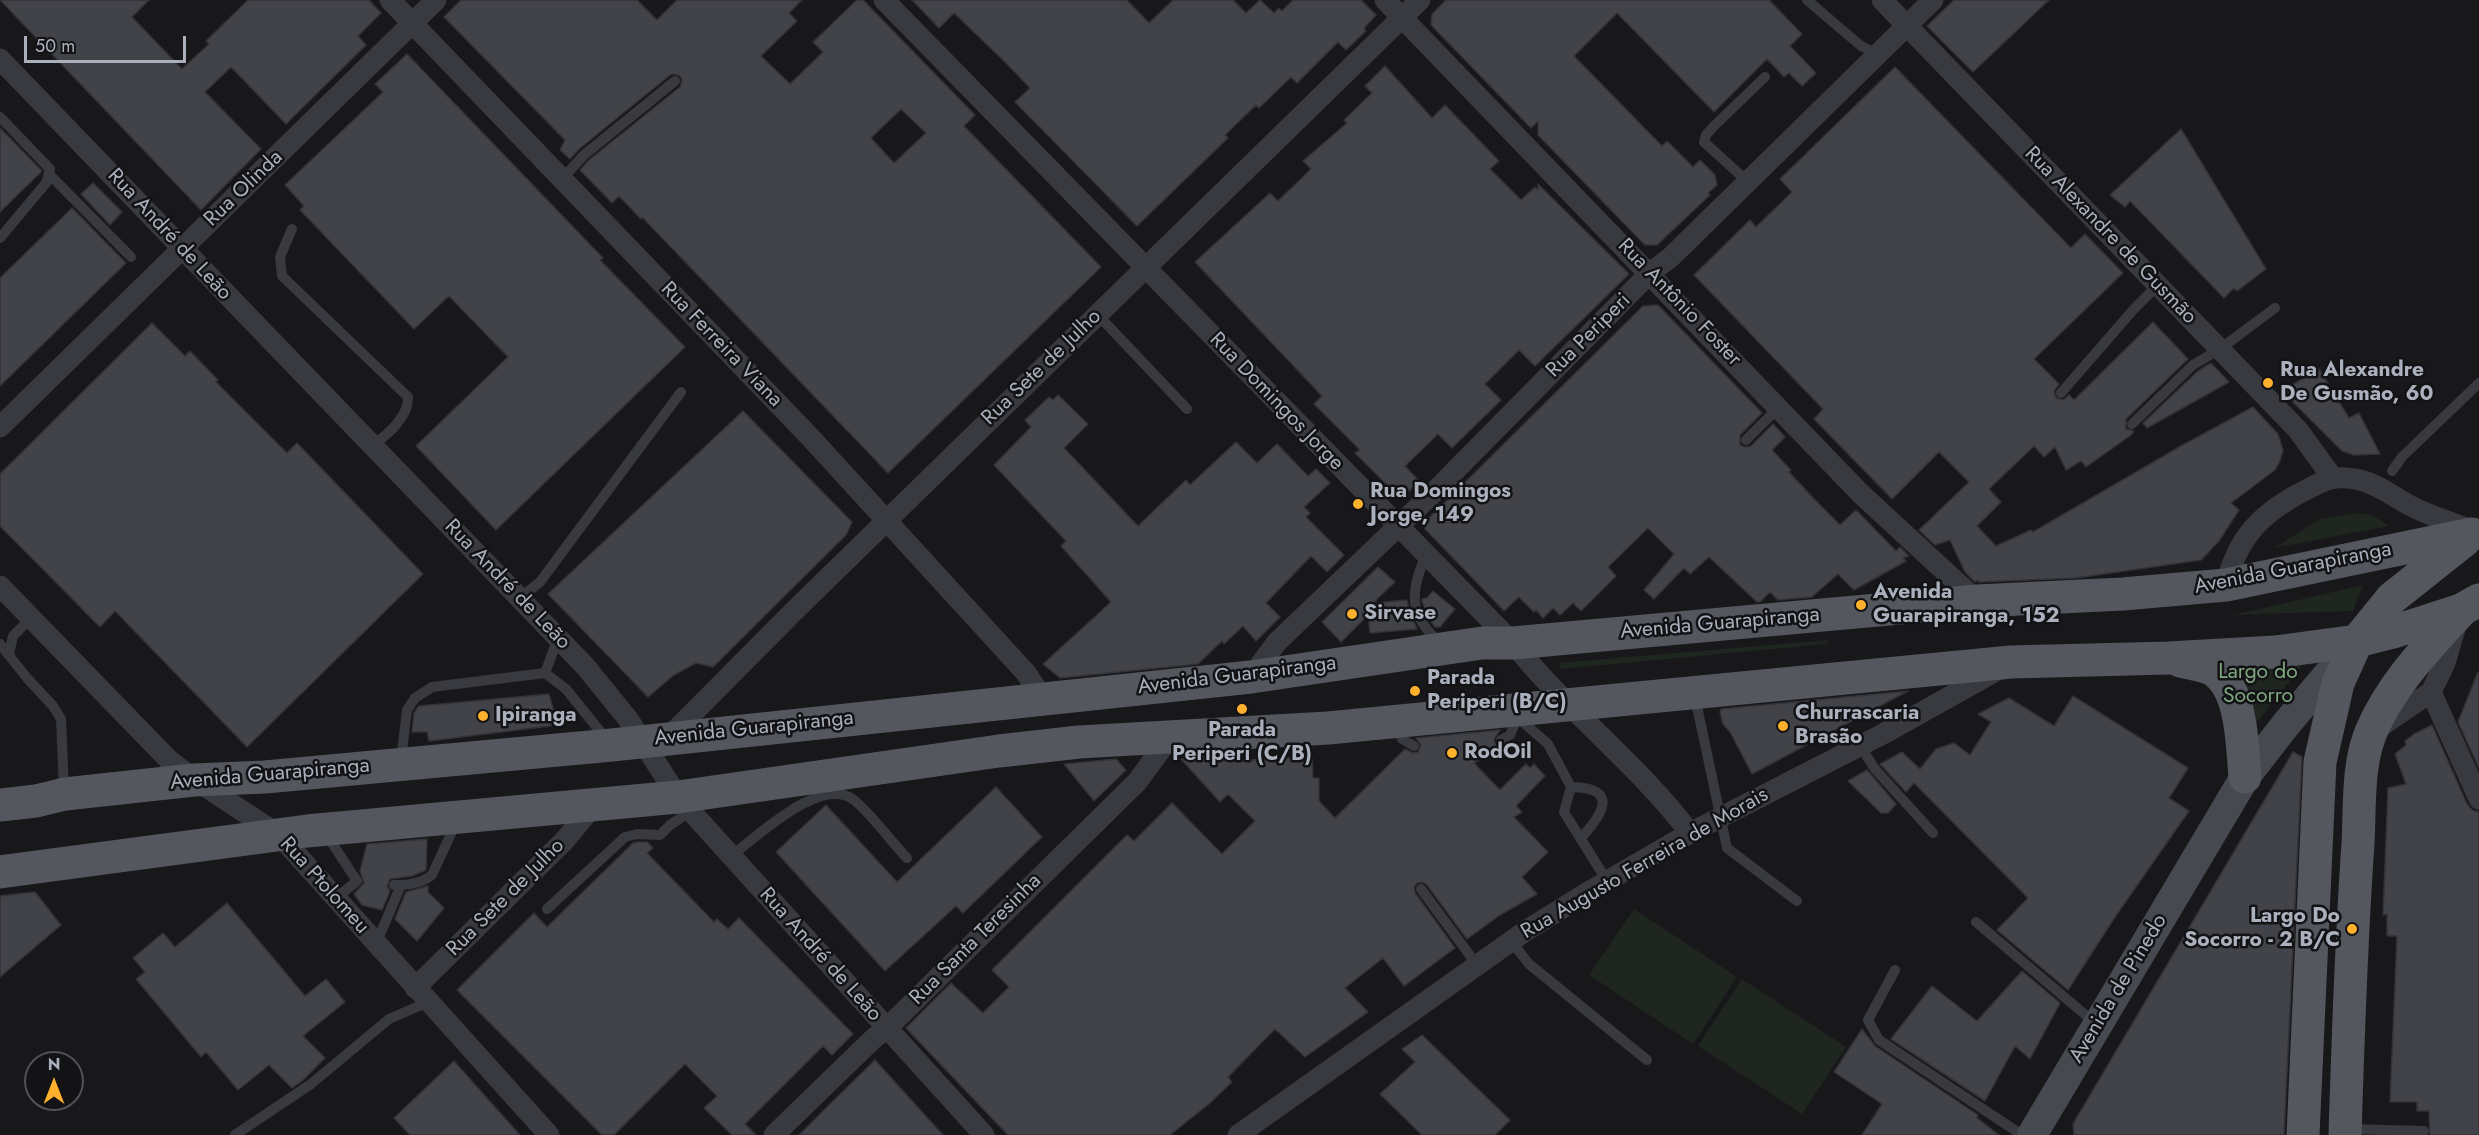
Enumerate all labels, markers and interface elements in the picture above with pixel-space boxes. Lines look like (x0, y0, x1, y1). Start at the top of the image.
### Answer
scale bar (27, 24, 189, 62)
text: 50 m (35, 33, 75, 59)
street label: Rua Alexandre de Gusmão (2019, 142, 2201, 330)
street label: Rua Olinda (200, 145, 288, 233)
street label: Rua André de Leão (101, 164, 237, 306)
street label: Rua Antônio Foster (1612, 234, 1746, 372)
street label: Rua Ferreira Viana (655, 277, 787, 413)
street label: Rua Periperi (1542, 289, 1636, 383)
street label: Rua Sete de Julho (977, 305, 1107, 431)
street label: Rua Domingos Jorge (1204, 328, 1348, 476)
place label: Rua Alexandre De Gusmão, 60 (2280, 358, 2434, 408)
marker: Rua Alexandre De Gusmão, 60 (2261, 376, 2275, 390)
place label: Rua Domingos Jorge, 149 (1370, 479, 1511, 529)
marker: Rua Domingos Jorge, 149 (1351, 497, 1365, 511)
street label: Rua André de Leão (439, 515, 575, 655)
street label: Avenida Guarapiranga (2192, 538, 2394, 600)
place label: Avenida Guarapiranga, 152 (1873, 580, 2059, 630)
marker: Avenida Guarapiranga, 152 (1854, 598, 1868, 612)
place label: Sirvase (1364, 601, 1436, 627)
street label: Avenida Guarapiranga (1619, 603, 1821, 645)
marker: Sirvase (1345, 607, 1359, 621)
street label: Avenida Guarapiranga (1136, 651, 1338, 701)
park label: Largo do Socorro (2218, 660, 2298, 710)
place label: Parada Periperi (B/C) (1427, 666, 1567, 716)
marker: Parada Periperi (B/C) (1408, 684, 1422, 698)
place label: Churrascaria Brasão (1795, 701, 1919, 751)
marker: Parada Periperi (C/B) (1235, 702, 1249, 716)
place label: Ipiranga (495, 703, 577, 729)
street label: Avenida Guarapiranga (653, 706, 855, 752)
marker: Ipiranga (476, 709, 490, 723)
place label: Parada Periperi (C/B) (1172, 718, 1312, 768)
marker: Churrascaria Brasão (1776, 719, 1790, 733)
place label: RodOil (1464, 740, 1532, 766)
marker: RodOil (1445, 746, 1459, 760)
street label: Avenida Guarapiranga (169, 754, 371, 796)
street label: Rua Augusto Ferreira de Morais (1517, 783, 1773, 945)
street label: Rua Ptolomeu (274, 832, 374, 940)
street label: Rua Sete de Julho (442, 834, 570, 962)
street label: Rua Santa Teresinha (905, 869, 1047, 1011)
street label: Rua André de Leão (753, 883, 887, 1027)
place label: Largo Do Socorro - 2 B/C (2184, 904, 2340, 954)
street label: Avenida de Pinedo (2065, 910, 2173, 1068)
marker: Largo Do Socorro - 2 B/C (2345, 922, 2359, 936)
north arrow (24, 1051, 84, 1111)
text: N (48, 1053, 60, 1076)

